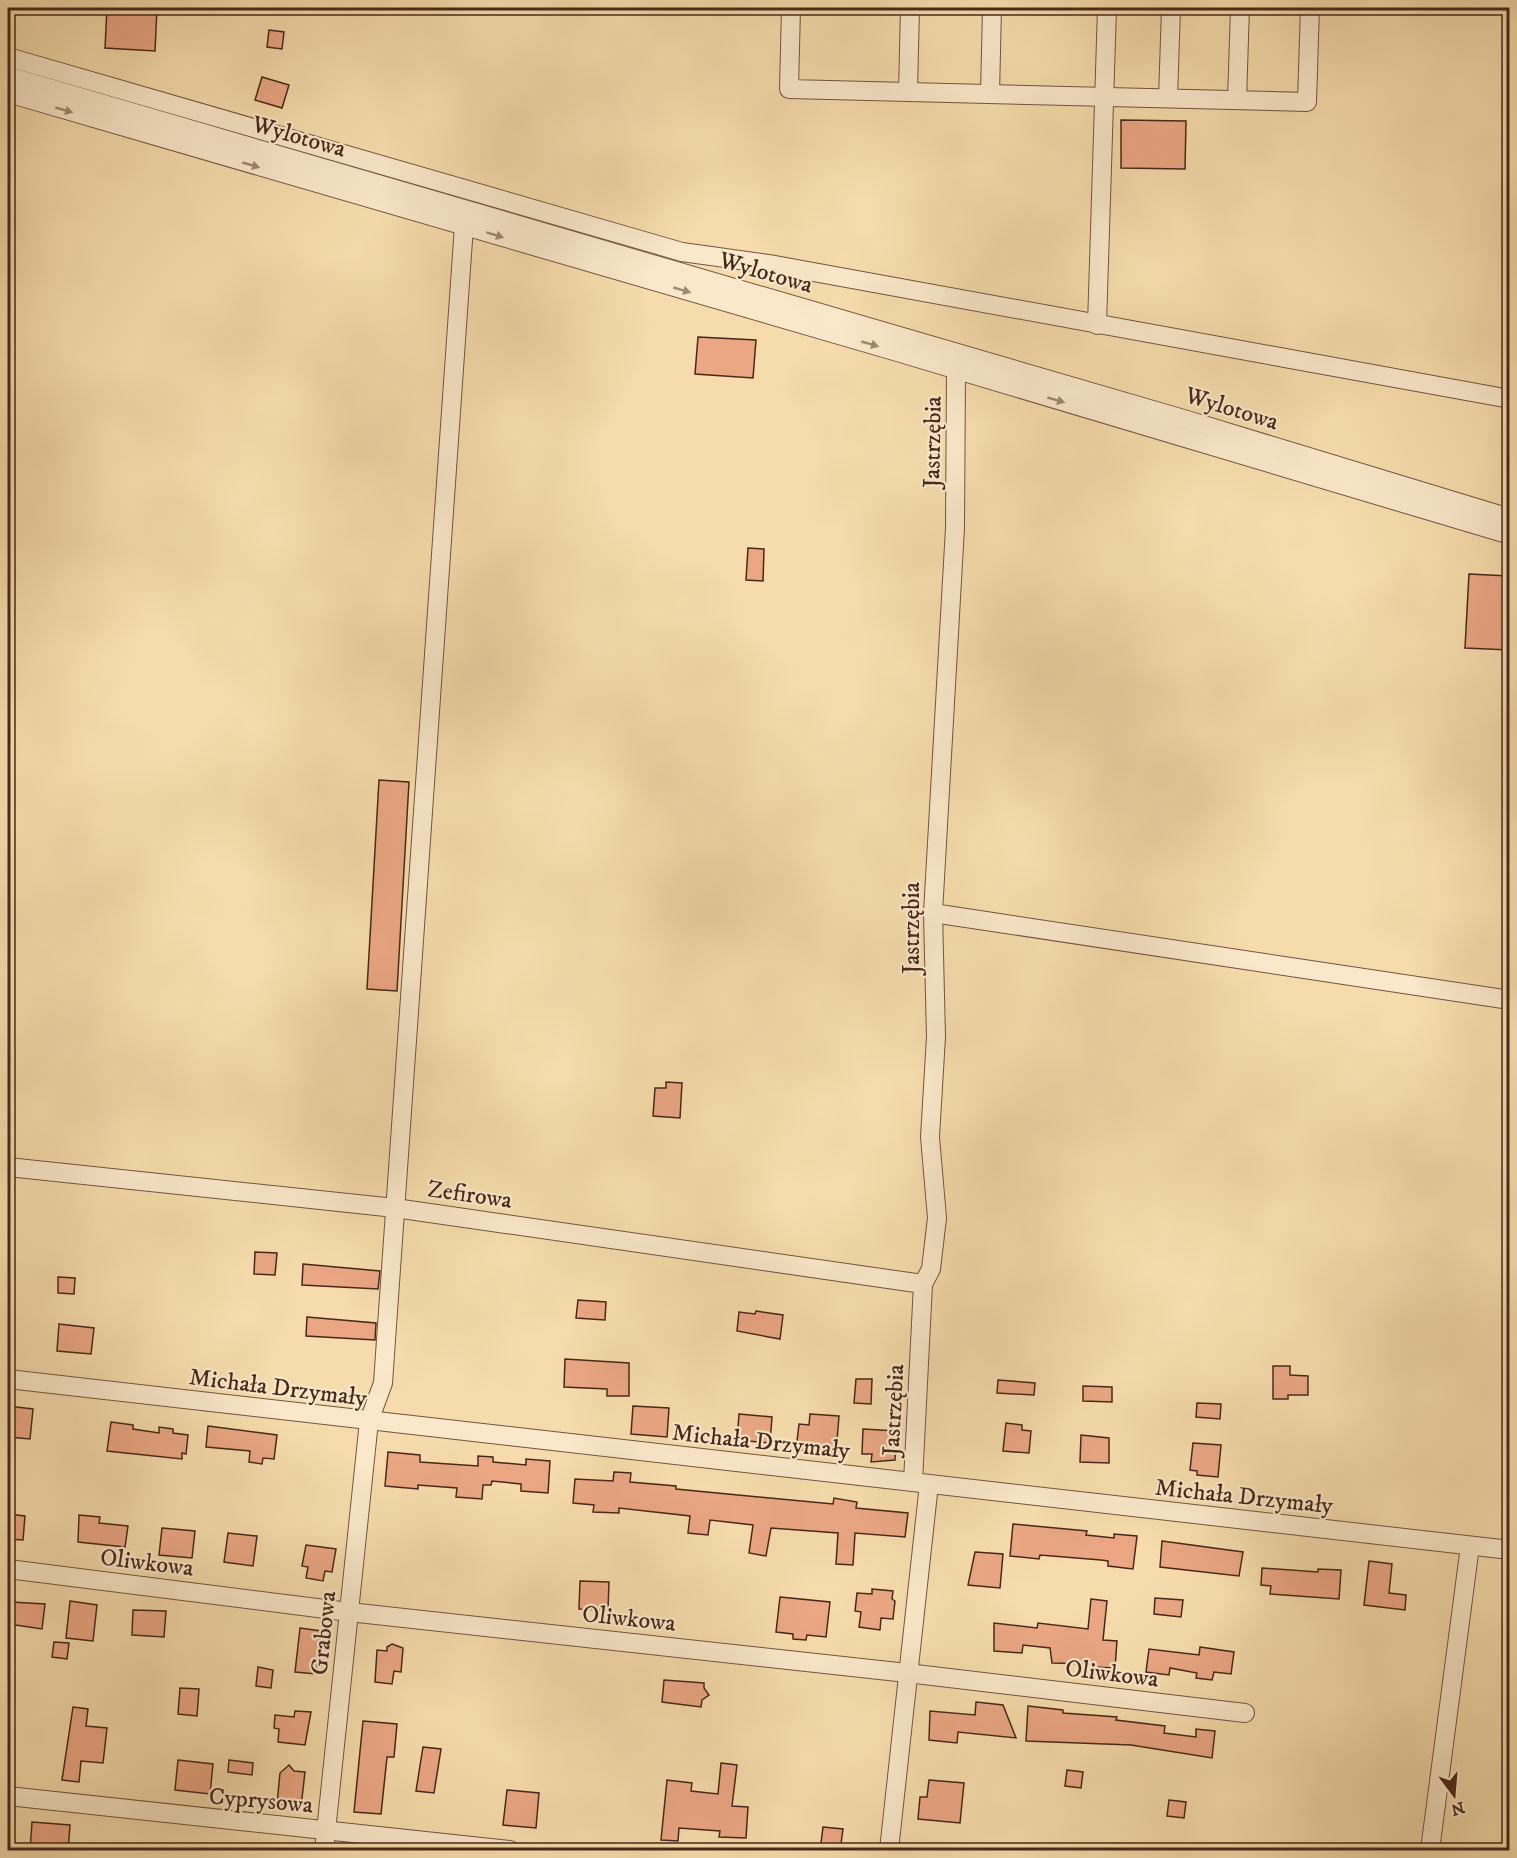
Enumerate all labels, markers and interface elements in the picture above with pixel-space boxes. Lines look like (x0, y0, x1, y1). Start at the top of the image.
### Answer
one-way arrow (55, 106, 73, 115)
street label: Wylotowa (247, 109, 350, 165)
one-way arrow (242, 160, 260, 170)
one-way arrow (486, 231, 504, 240)
street label: Wylotowa (714, 245, 817, 301)
one-way arrow (673, 286, 691, 295)
one-way arrow (861, 340, 879, 349)
street label: Wylotowa (1180, 380, 1283, 438)
street label: Jastrzębia (917, 395, 949, 490)
one-way arrow (1047, 396, 1065, 405)
street label: Jastrzębia (897, 881, 927, 976)
street label: Zefirowa (426, 1174, 515, 1216)
street label: Michała Drzymały (187, 1362, 369, 1414)
street label: Jastrzębia (877, 1363, 911, 1459)
street label: Michała Drzymały (670, 1418, 852, 1466)
street label: Michała Drzymały (1153, 1473, 1335, 1521)
street label: Oliwkowa (98, 1542, 196, 1584)
street label: Grabowa (305, 1589, 343, 1677)
street label: Oliwkowa (581, 1599, 678, 1639)
street label: Oliwkowa (1063, 1653, 1161, 1695)
north arrow (1424, 1765, 1484, 1825)
street label: Cyprysowa (207, 1781, 315, 1821)
text: N (1449, 1797, 1467, 1820)

